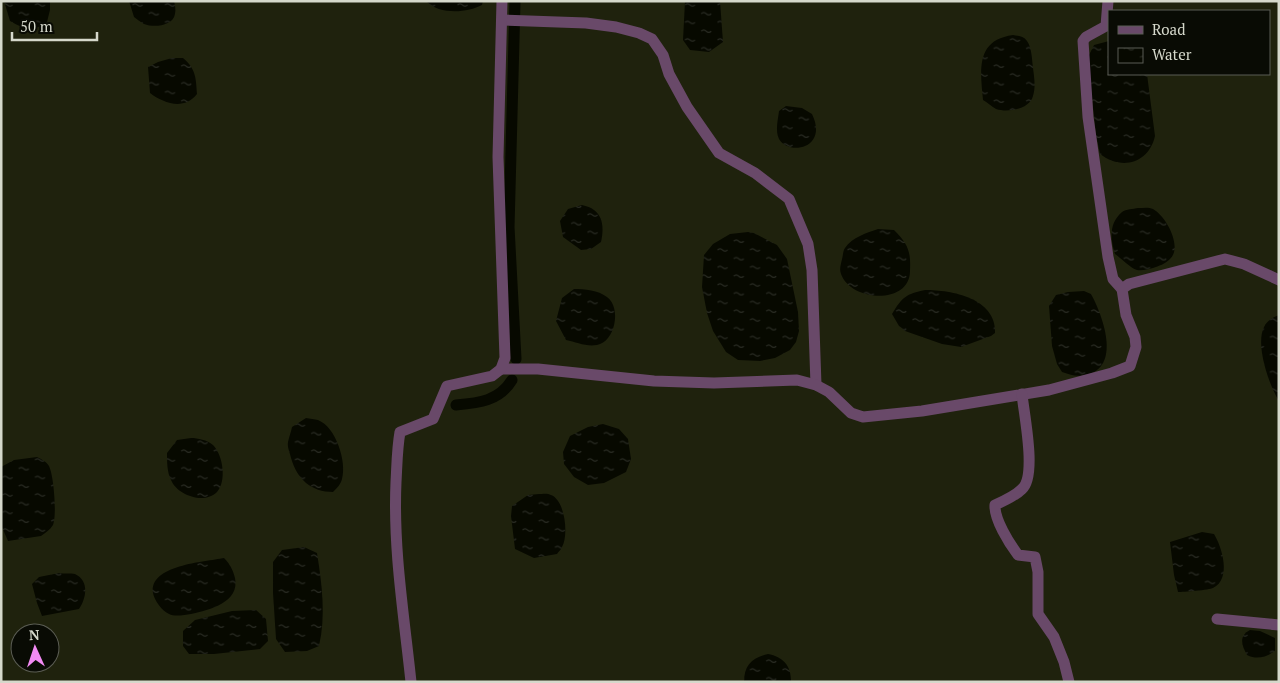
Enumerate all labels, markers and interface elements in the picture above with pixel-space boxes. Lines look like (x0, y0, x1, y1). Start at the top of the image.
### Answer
scale bar (12, 10, 98, 42)
legend (1108, 10, 1270, 75)
text: 50 m (20, 16, 53, 36)
text: Road (1152, 19, 1185, 39)
text: Water (1152, 44, 1192, 64)
north arrow (10, 623, 60, 673)
text: N (28, 625, 40, 644)

